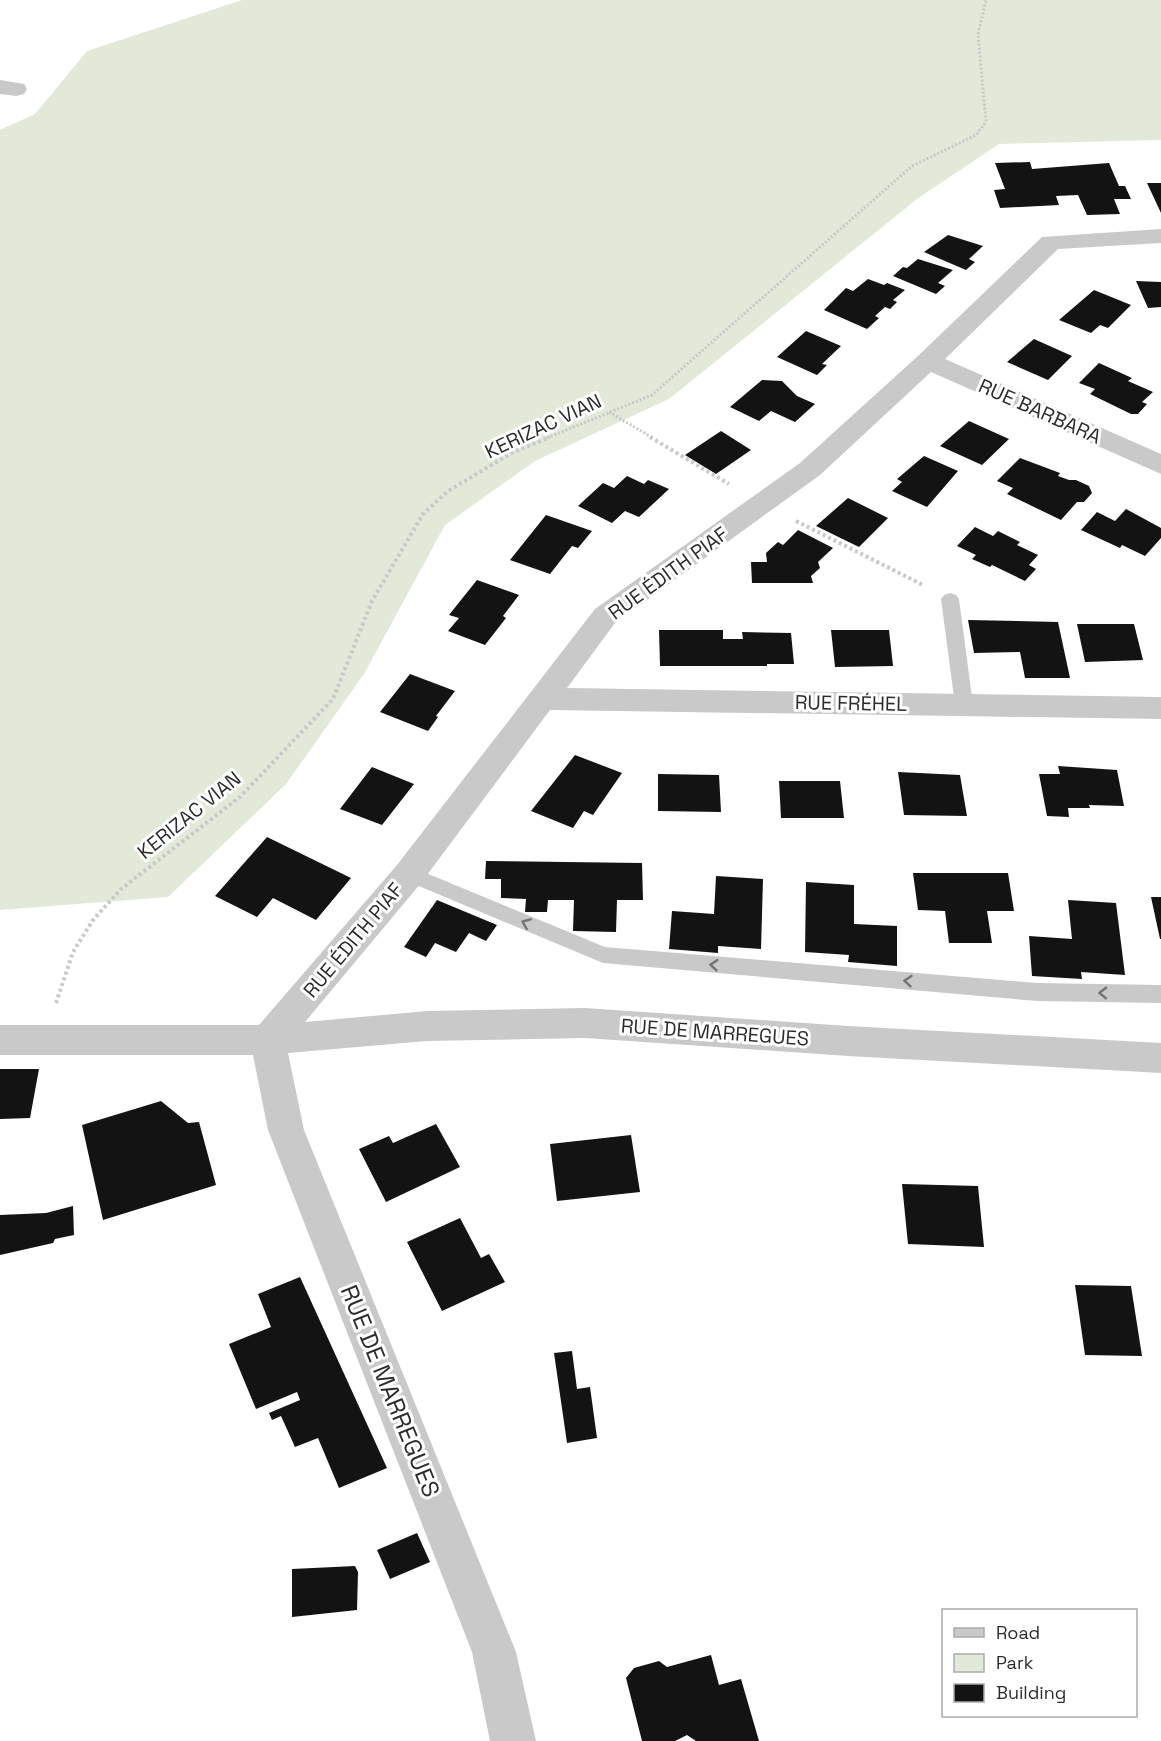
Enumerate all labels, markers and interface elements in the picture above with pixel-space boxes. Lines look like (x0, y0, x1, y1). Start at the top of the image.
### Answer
street label: RUE BARBARA (975, 372, 1106, 450)
street label: KERIZAC VIAN (481, 388, 605, 464)
street label: RUE ÉDITH PIAF (603, 521, 733, 625)
street label: RUE FRÉHEL (795, 689, 907, 717)
street label: KERIZAC VIAN (132, 765, 246, 865)
street label: RUE ÉDITH PIAF (297, 877, 409, 1003)
one-way arrow (521, 918, 532, 930)
one-way arrow (709, 958, 718, 971)
one-way arrow (903, 975, 913, 988)
one-way arrow (1098, 987, 1107, 999)
street label: RUE DE MARREGUES (620, 1012, 810, 1052)
street label: RUE DE MARREGUES (334, 1280, 447, 1501)
legend (942, 1609, 1137, 1717)
text: Road (996, 1621, 1040, 1644)
text: Park (996, 1651, 1034, 1674)
text: Building (996, 1681, 1066, 1704)

